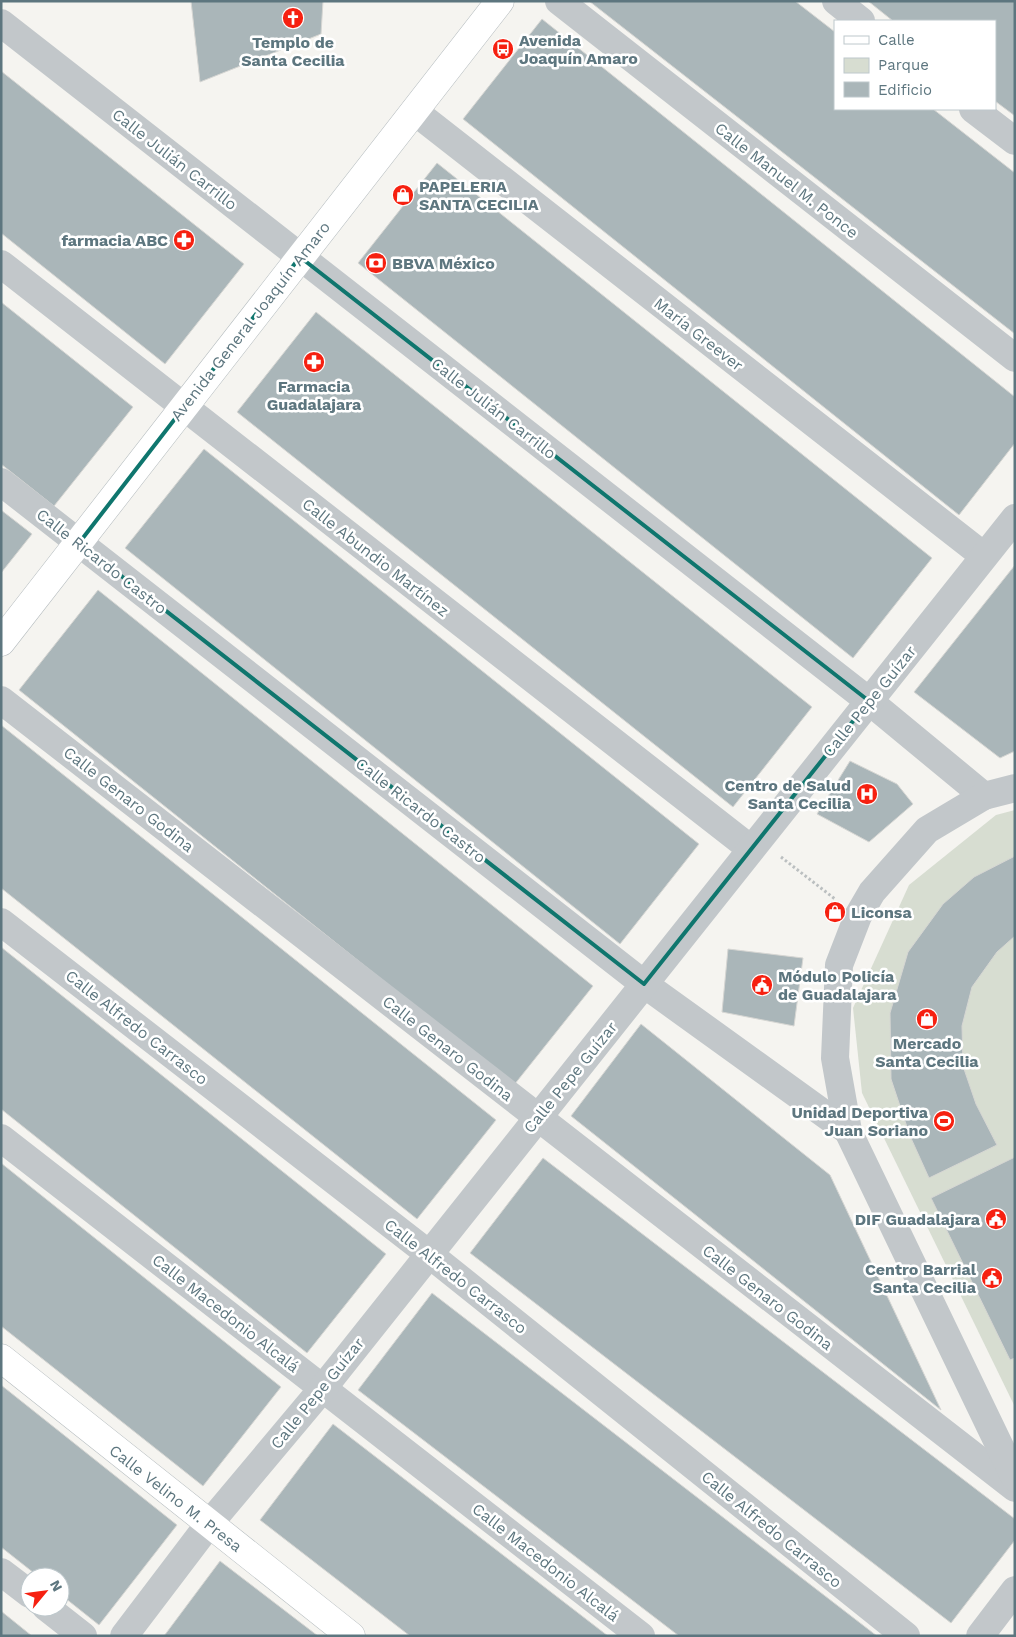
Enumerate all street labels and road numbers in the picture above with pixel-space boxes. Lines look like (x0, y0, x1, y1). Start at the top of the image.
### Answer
street label: Calle Julián Carrillo (108, 105, 241, 214)
street label: Calle Manuel M. Ponce (711, 119, 862, 242)
street label: Avenida General Joaquín Amaro (167, 218, 334, 425)
street label: María Greever (650, 294, 747, 375)
street label: Calle Julián Carrillo (427, 354, 560, 463)
street label: Calle Abundio Martínez (299, 494, 453, 621)
street label: Calle Ricardo Castro (33, 505, 170, 618)
street label: Calle Pepe Guízar (819, 641, 920, 761)
street label: Calle Genaro Godina (60, 743, 198, 856)
street label: Calle Ricardo Castro (352, 754, 489, 867)
street label: Calle Alfredo Carrasco (62, 966, 212, 1089)
street label: Calle Genaro Godina (379, 992, 517, 1105)
street label: Calle Pepe Guízar (520, 1017, 621, 1137)
street label: Calle Alfredo Carrasco (381, 1215, 531, 1338)
street label: Calle Genaro Godina (699, 1241, 837, 1354)
street label: Calle Macedonio Alcalá (149, 1250, 303, 1377)
street label: Calle Pepe Guízar (267, 1333, 368, 1453)
street label: Calle Velino M. Presa (106, 1441, 246, 1556)
street label: Calle Alfredo Carrasco (698, 1467, 846, 1592)
street label: Calle Macedonio Alcalá (469, 1499, 623, 1626)

